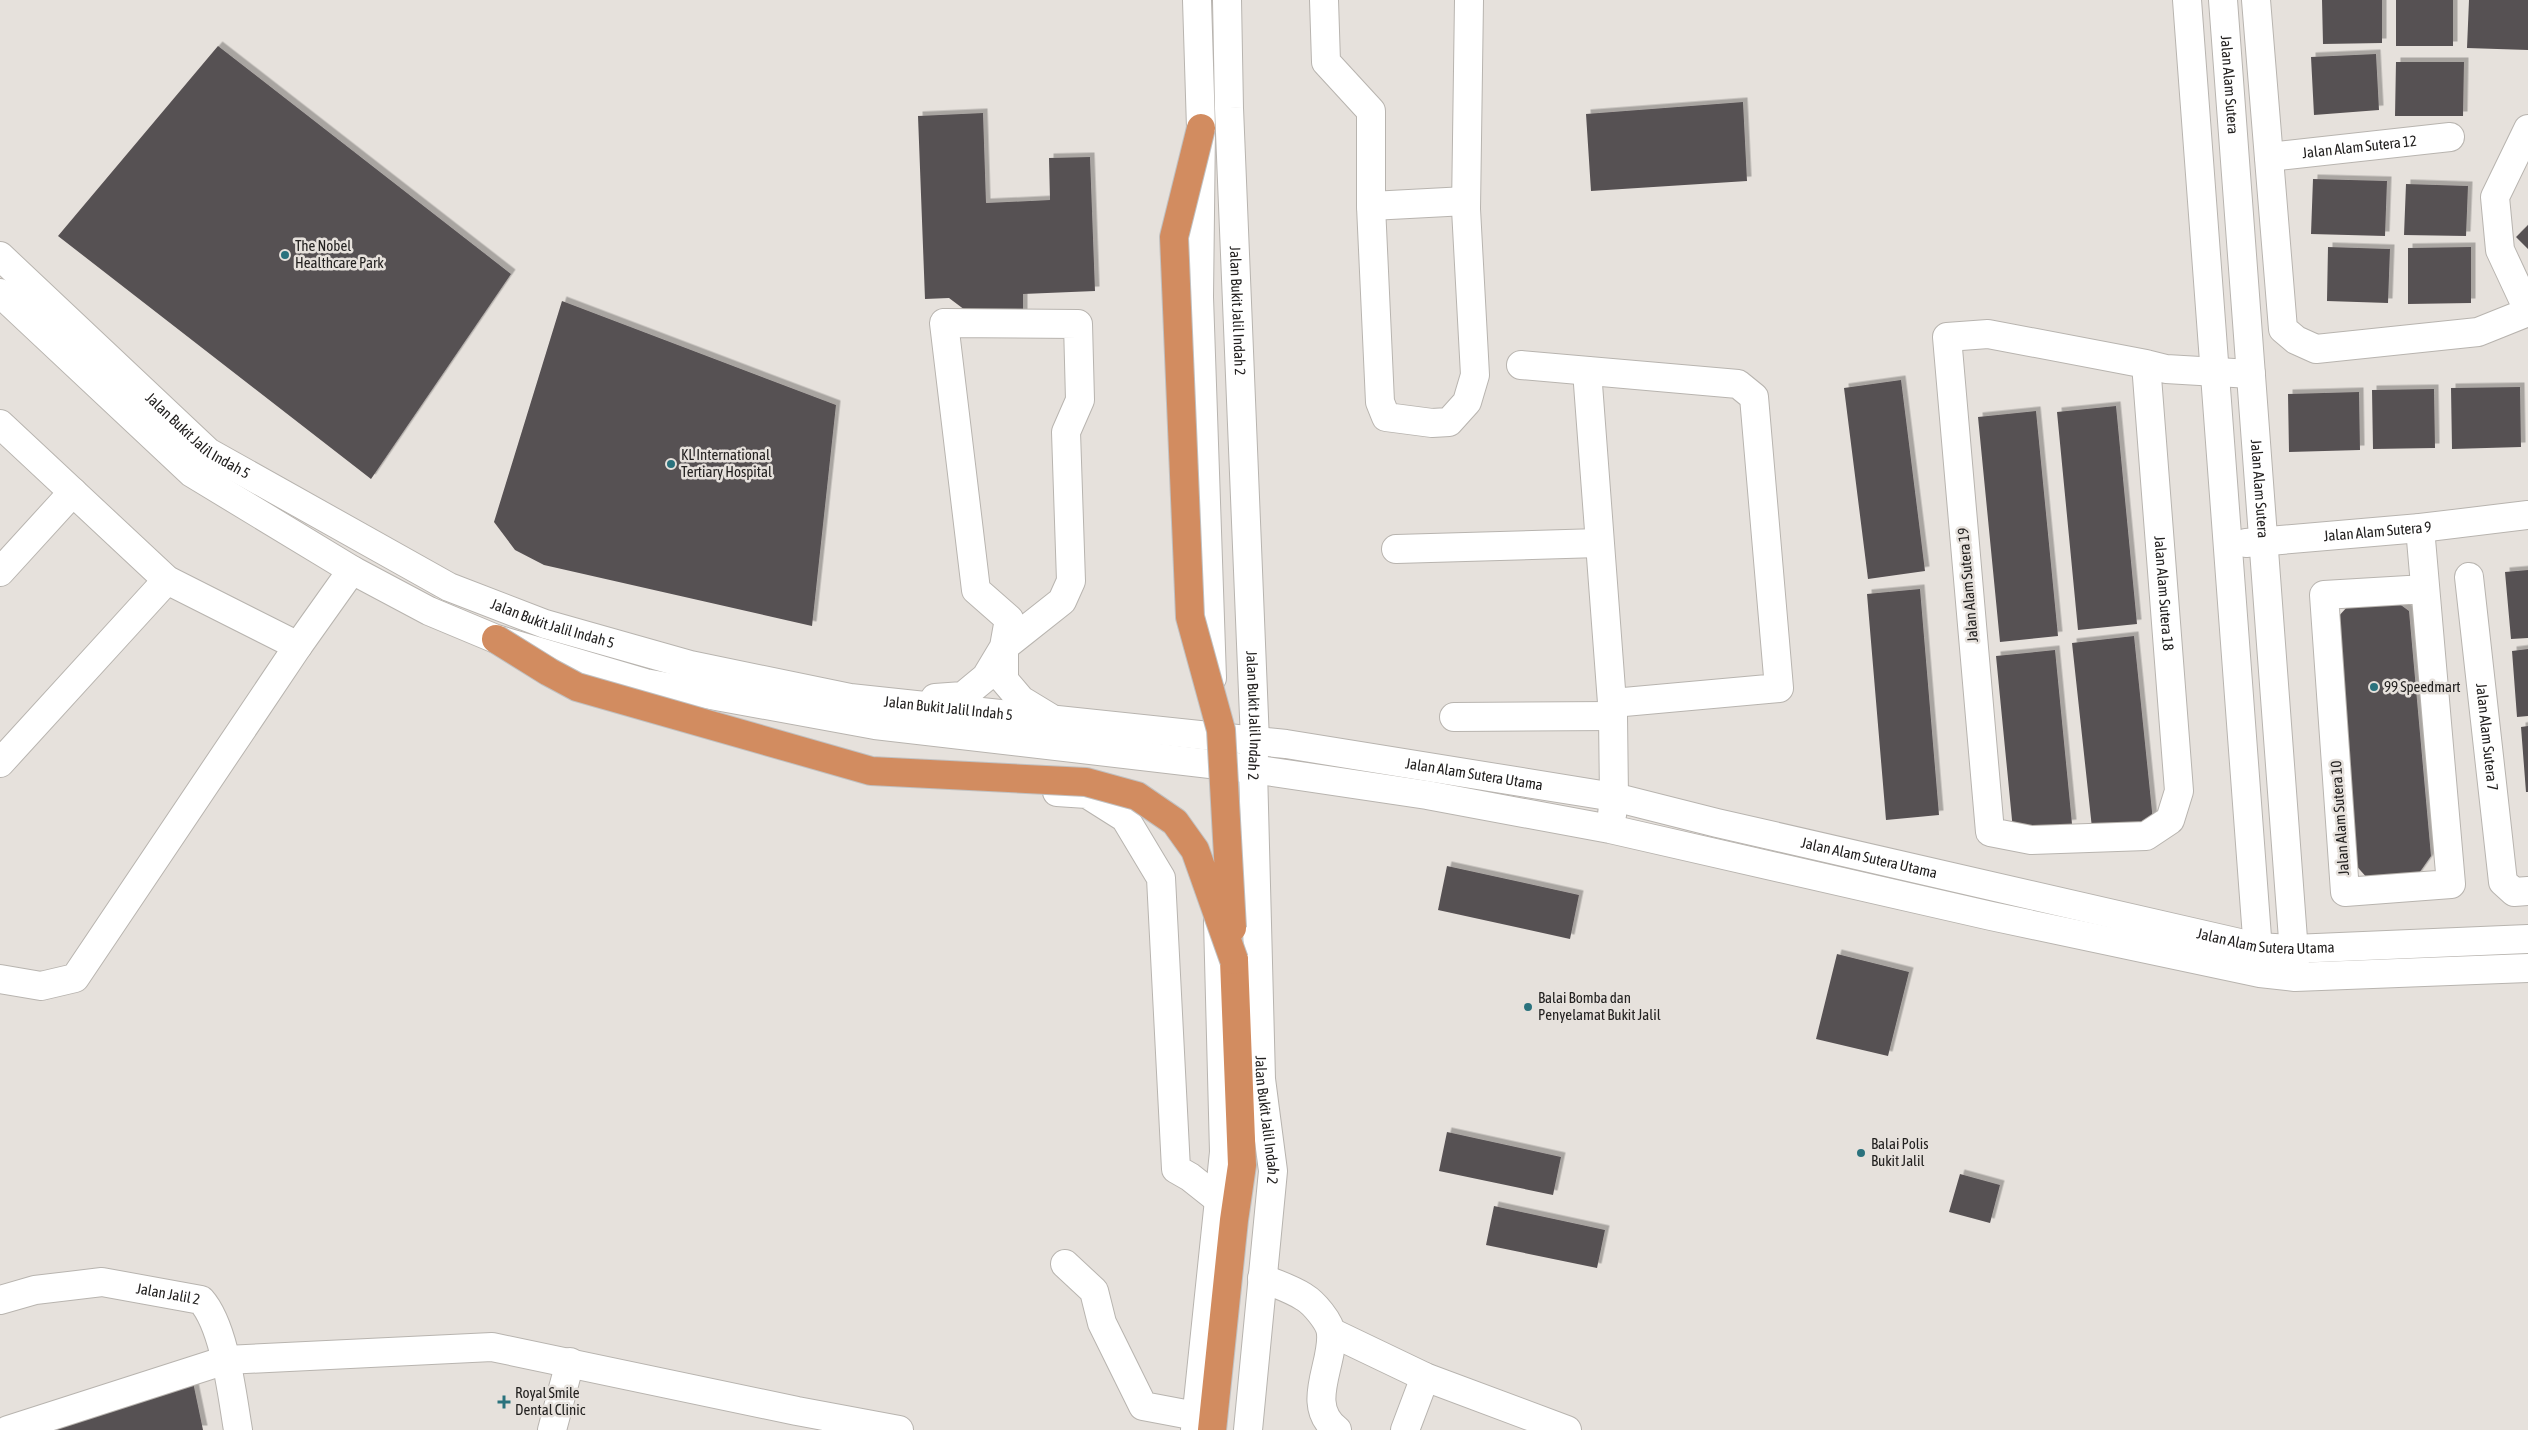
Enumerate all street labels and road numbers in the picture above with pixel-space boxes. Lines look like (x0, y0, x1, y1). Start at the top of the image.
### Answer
street label: Jalan Alam Sutera (2218, 35, 2242, 135)
street label: Jalan Alam Sutera 12 (2301, 132, 2418, 161)
street label: Jalan Bukit Jalil Indah 2 (1227, 246, 1249, 376)
street label: Jalan Bukit Jalil Indah 5 (142, 389, 253, 482)
street label: Jalan Alam Sutera (2248, 439, 2272, 539)
street label: Jalan Alam Sutera 9 (2323, 518, 2432, 544)
street label: Jalan Alam Sutera 19 (1954, 527, 1981, 643)
street label: Jalan Alam Sutera 18 (2151, 535, 2177, 651)
street label: Jalan Bukit Jalil Indah 5 (488, 595, 617, 651)
street label: Jalan Bukit Jalil Indah 2 (1243, 650, 1264, 780)
street label: Jalan Alam Sutera 7 (2473, 682, 2502, 792)
street label: Jalan Bukit Jalil Indah 5 (883, 693, 1014, 723)
street label: Jalan Alam Sutera Utama (1404, 754, 1544, 793)
street label: Jalan Alam Sutera 10 (2327, 760, 2352, 876)
street label: Jalan Alam Sutera Utama (1800, 834, 1939, 881)
street label: Jalan Alam Sutera Utama (2195, 924, 2335, 957)
street label: Jalan Bukit Jalil Indah 2 (1252, 1055, 1282, 1185)
street label: Jalan Jalil 2 (135, 1279, 201, 1308)

